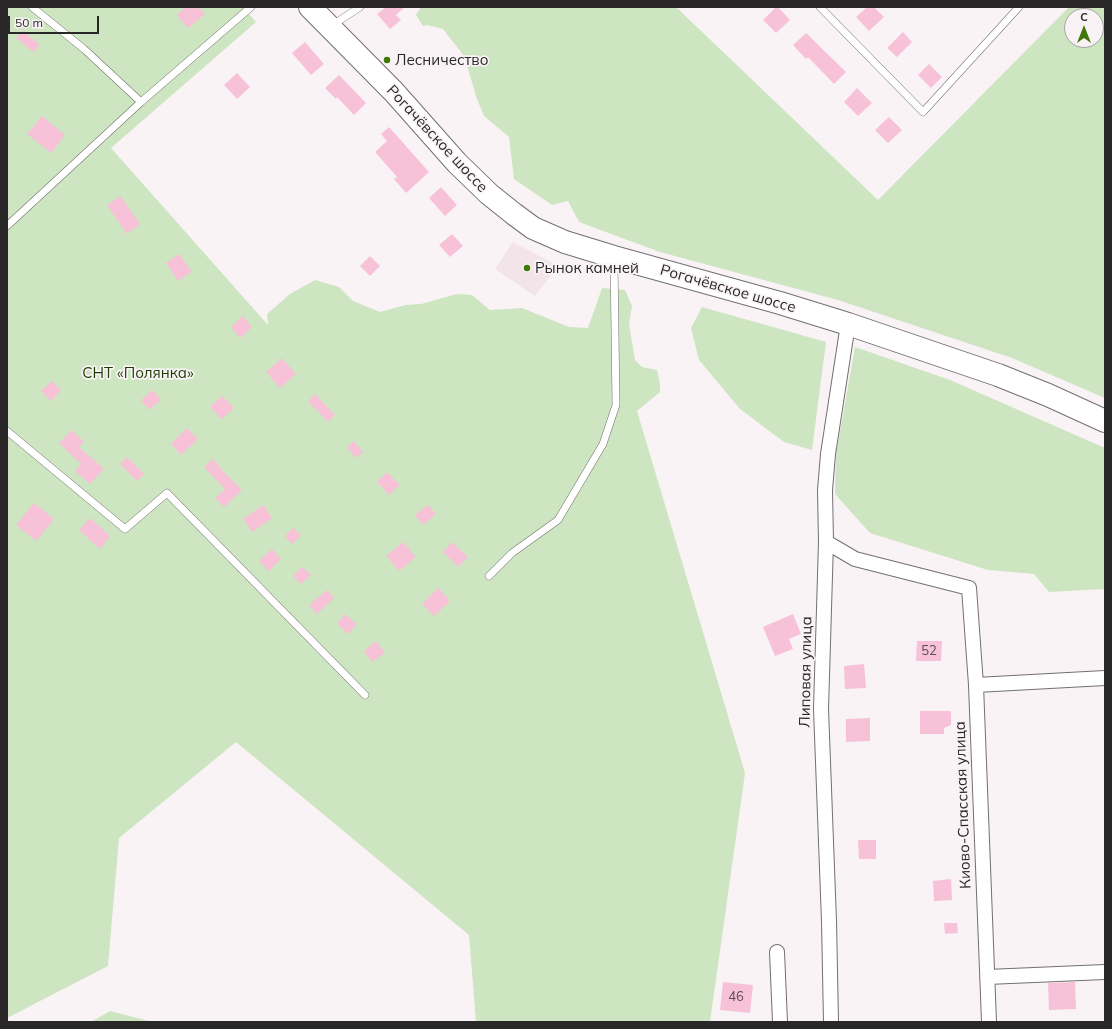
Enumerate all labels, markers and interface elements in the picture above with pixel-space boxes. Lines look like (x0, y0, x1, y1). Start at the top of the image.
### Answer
scale bar (10, 8, 101, 34)
north arrow (1064, 8, 1104, 48)
text: С (1080, 10, 1088, 24)
text: 50 m (15, 15, 43, 30)
place label: Лесничество (395, 51, 488, 69)
marker: Лесничество (382, 55, 392, 65)
street label: Рогачёвское шоссе (383, 82, 491, 196)
place label: Рынок камней (535, 259, 639, 277)
street label: Рогачёвское шоссе (658, 261, 798, 317)
marker: Рынок камней (522, 263, 532, 273)
park label: СНТ «Полянка» (82, 364, 194, 382)
street label: Липовая улица (796, 616, 816, 728)
house number: 52 (921, 643, 937, 659)
street label: Киово-Спасская улица (951, 721, 975, 889)
house number: 46 (728, 989, 744, 1005)

